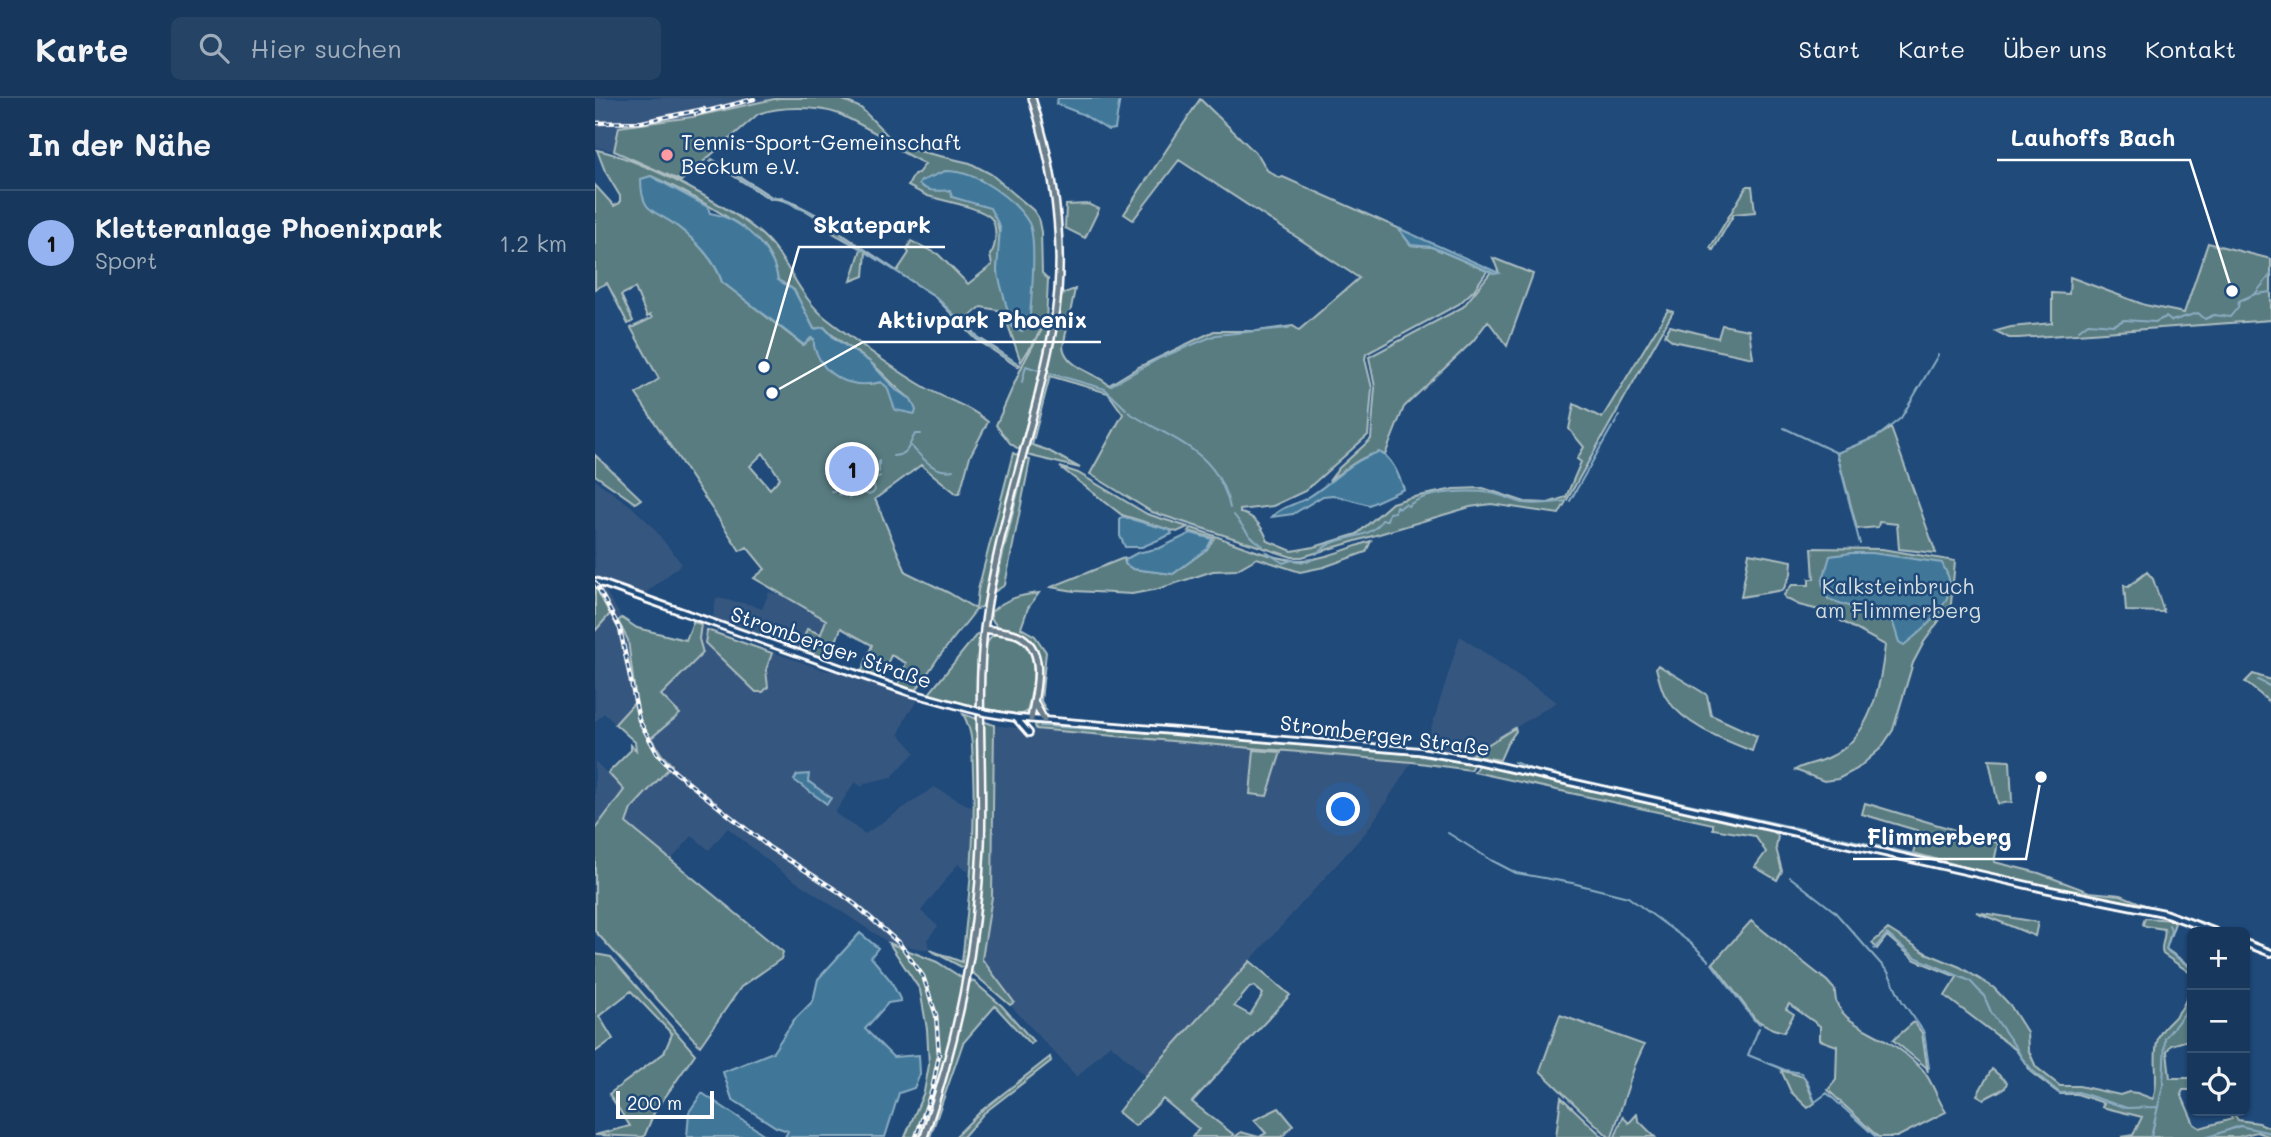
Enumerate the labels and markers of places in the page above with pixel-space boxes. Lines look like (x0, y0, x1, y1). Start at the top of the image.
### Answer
callout: Lauhoffs Bach (1997, 116, 2190, 160)
place label: Tennis-Sport-Gemeinschaft Beckum e.V. (681, 128, 962, 179)
marker: Tennis-Sport-Gemeinschaft Beckum e.V. (659, 147, 675, 163)
callout: Skatepark (799, 203, 945, 247)
callout: Aktivpark Phoenix (863, 298, 1101, 342)
pin: 1 (829, 443, 875, 495)
callout: Flimmerberg (1853, 815, 2026, 859)

